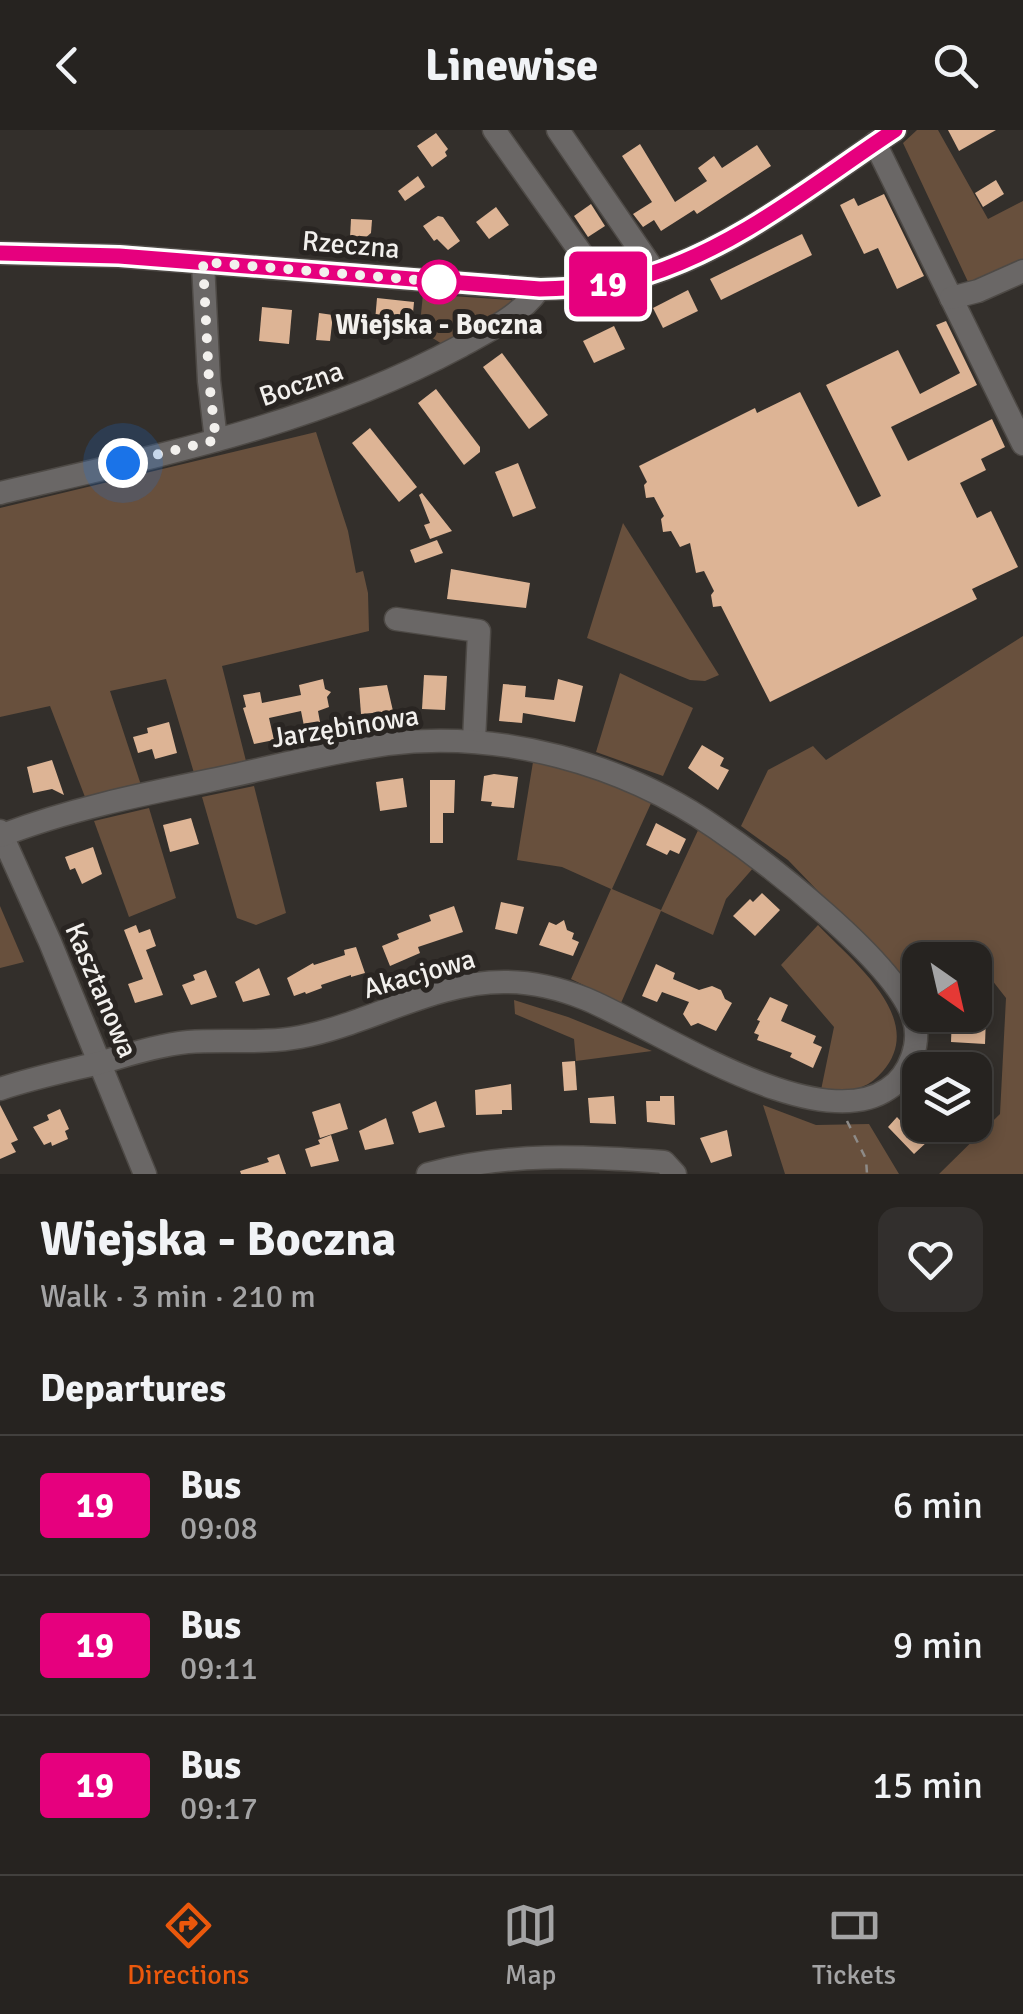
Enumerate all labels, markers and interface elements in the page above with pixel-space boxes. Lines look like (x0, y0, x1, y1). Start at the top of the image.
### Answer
icon: back (40, 38, 95, 93)
text: Linewise (425, 38, 598, 93)
icon: search (928, 38, 983, 93)
street label: Rzeczna (301, 224, 401, 266)
line badge: 19 (563, 252, 653, 316)
marker: Wiejska - Boczna (418, 261, 460, 303)
text: 19 (589, 263, 627, 306)
place label: Wiejska - Boczna (335, 308, 543, 342)
street label: Boczna (255, 354, 348, 414)
your location (98, 438, 148, 488)
street label: Jarzębinowa (269, 699, 421, 755)
street label: Kasztanowa (57, 918, 145, 1063)
street label: Akacjowa (359, 942, 479, 1006)
north arrow (902, 942, 992, 1032)
map controls (902, 942, 992, 1142)
button: layers (902, 1052, 992, 1142)
button: heart (878, 1207, 983, 1312)
text: Wiejska - Boczna (40, 1210, 396, 1269)
text: Walk · 3 min · 210 m (40, 1277, 316, 1316)
text: Departures (40, 1365, 226, 1412)
text: Bus (180, 1462, 241, 1509)
text: 6 min (893, 1482, 983, 1529)
text: 19 (76, 1484, 114, 1527)
text: 09:08 (180, 1509, 258, 1548)
text: Bus (180, 1602, 241, 1649)
text: 9 min (893, 1622, 983, 1669)
text: 19 (76, 1624, 114, 1667)
text: 09:11 (180, 1649, 258, 1688)
text: Bus (180, 1742, 241, 1789)
text: 15 min (872, 1762, 983, 1809)
text: 19 (76, 1764, 114, 1807)
text: 09:17 (180, 1789, 258, 1828)
tab: Directions (127, 1898, 249, 1992)
tab: Map (503, 1898, 558, 1992)
tab: Tickets (812, 1898, 896, 1992)

